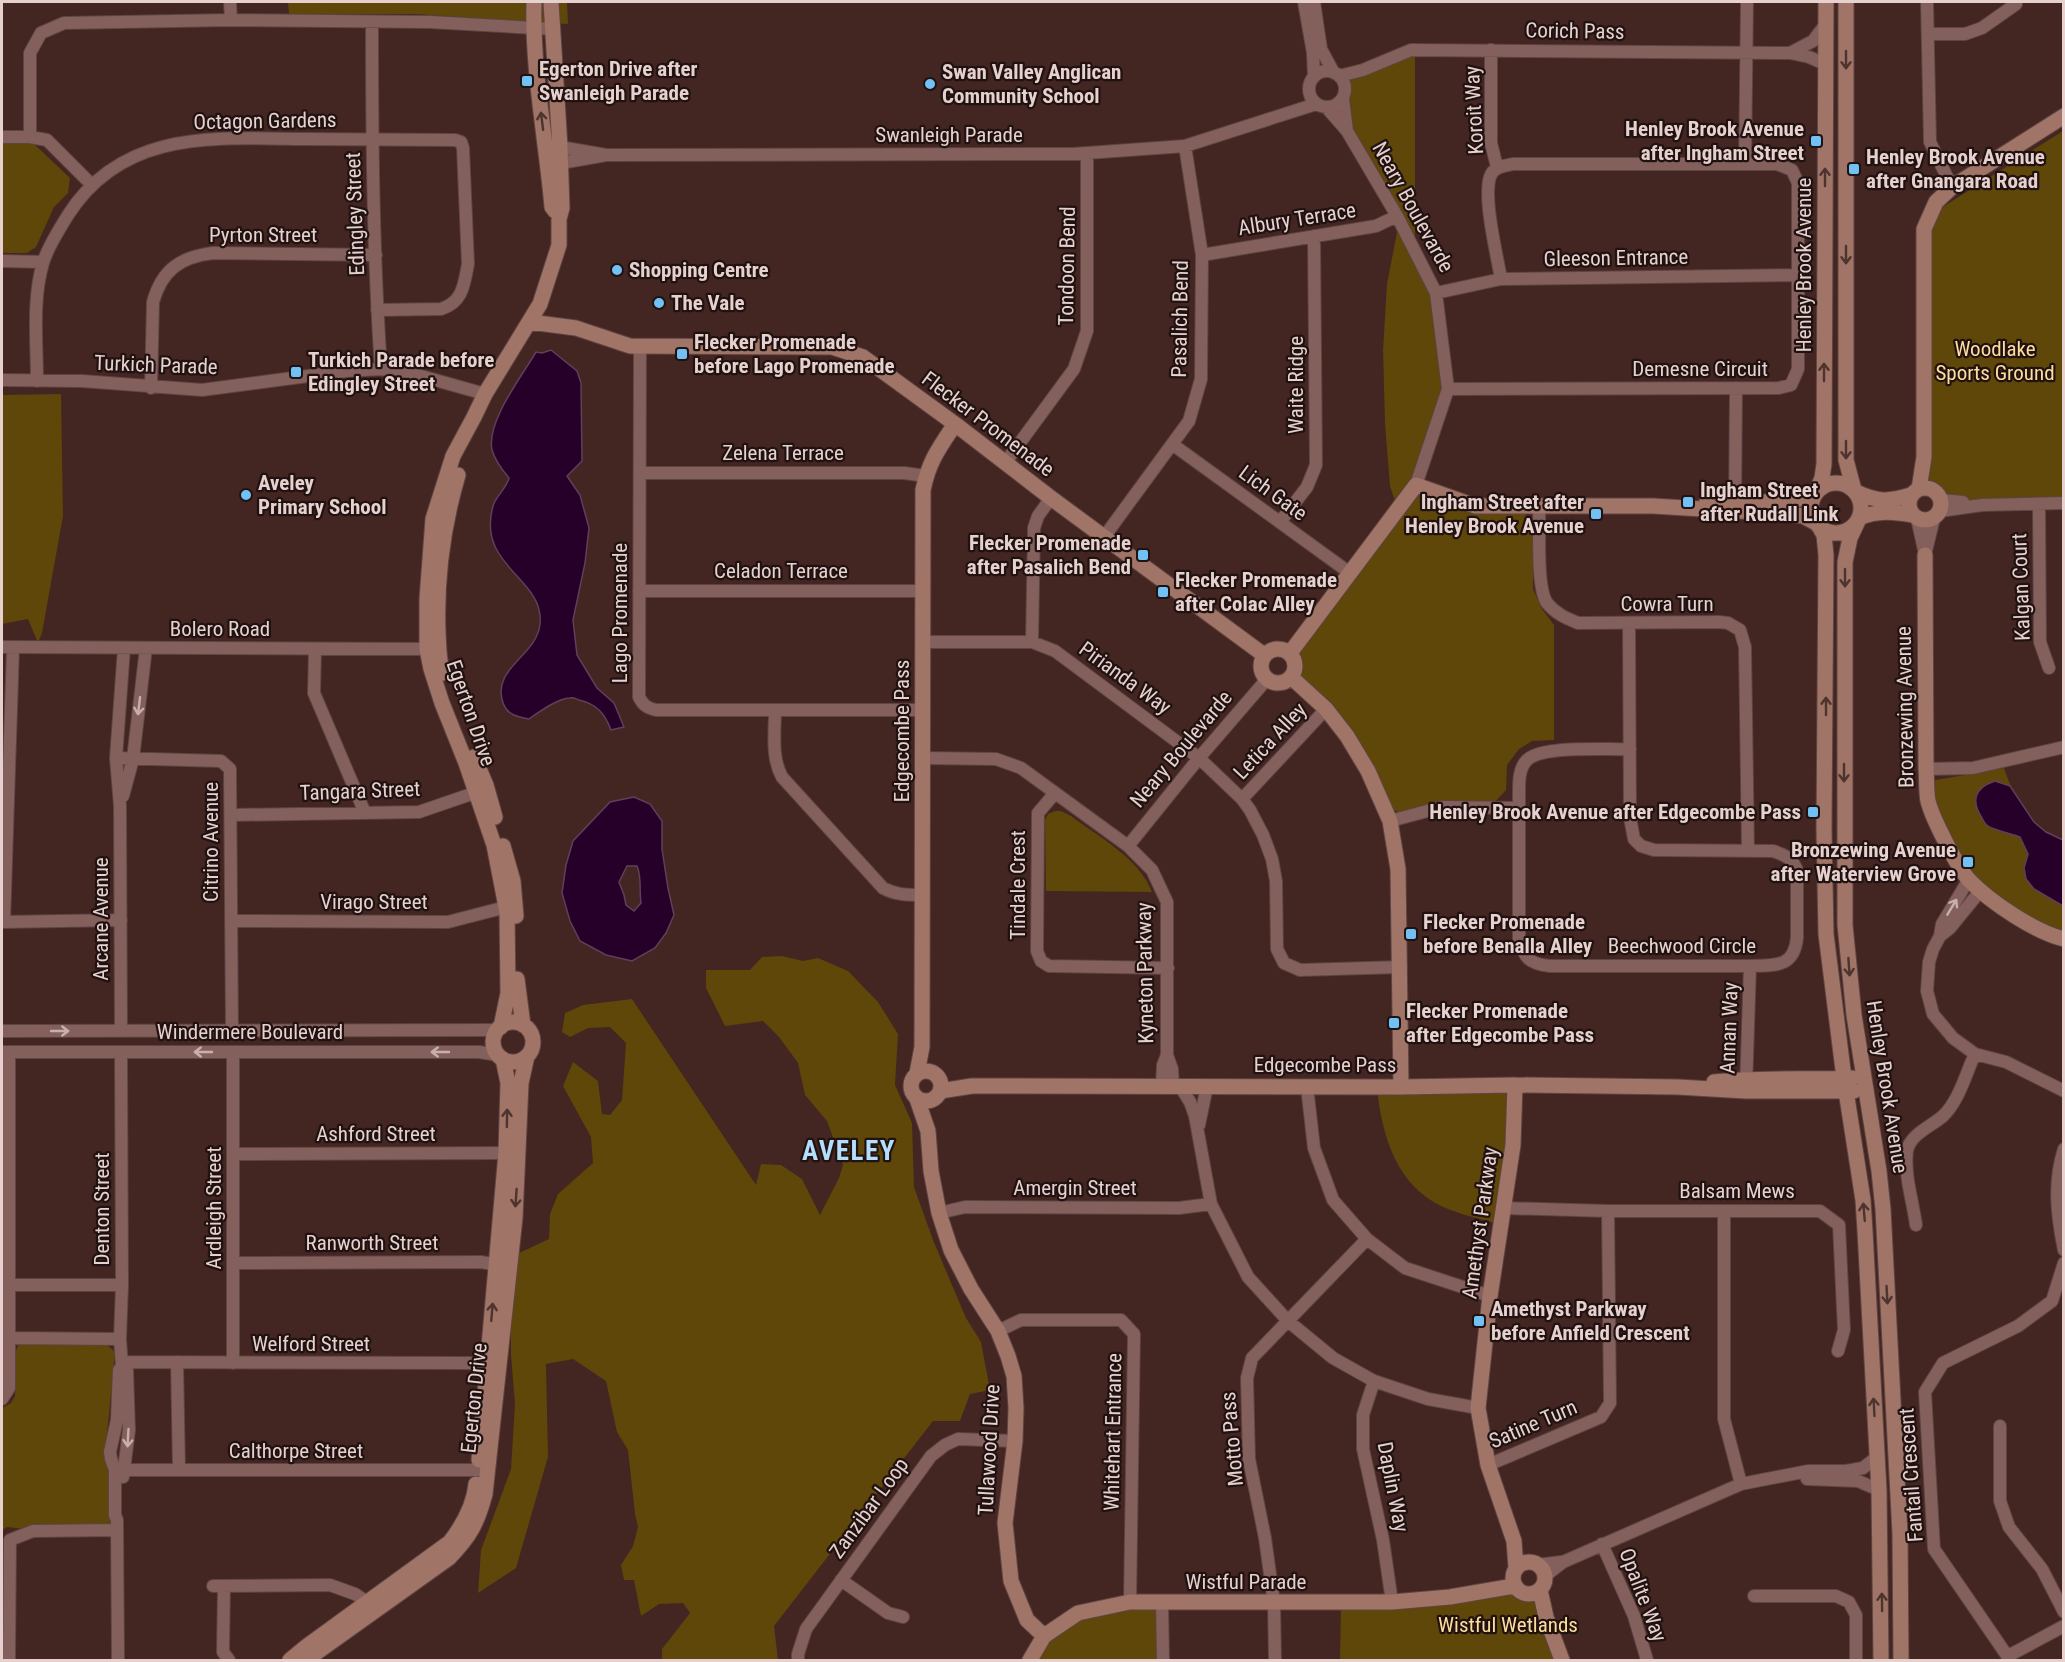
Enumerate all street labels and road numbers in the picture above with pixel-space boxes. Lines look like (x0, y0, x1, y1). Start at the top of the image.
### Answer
street label: Corich Pass (1525, 18, 1625, 44)
street label: Koroit Way (1460, 65, 1488, 155)
street label: Octagon Gardens (193, 108, 337, 134)
street label: Swanleigh Parade (875, 123, 1023, 147)
street label: Neary Boulevarde (1367, 138, 1459, 276)
street label: Edingley Street (341, 152, 369, 276)
street label: Henley Brook Avenue (1792, 178, 1816, 352)
street label: Albury Terrace (1236, 198, 1358, 240)
street label: Tondoon Bend (1054, 206, 1080, 326)
street label: Pyrton Street (209, 223, 317, 247)
street label: Gleeson Entrance (1543, 245, 1689, 271)
street label: Pasalich Bend (1167, 260, 1193, 378)
street label: Waite Ridge (1284, 336, 1308, 434)
street label: Turkich Parade (94, 351, 218, 379)
street label: Demesne Circuit (1632, 357, 1768, 381)
street label: Flecker Promenade (917, 366, 1059, 482)
street label: Zelena Terrace (722, 441, 844, 465)
street label: Lich Gate (1234, 460, 1312, 526)
street label: Kalgan Court (2007, 533, 2035, 641)
street label: Lago Promenade (608, 543, 632, 683)
street label: Celadon Terrace (714, 559, 848, 583)
street label: Cowra Turn (1620, 592, 1714, 616)
street label: Bolero Road (170, 617, 270, 641)
street label: Bronzewing Avenue (1892, 626, 1918, 788)
street label: Pirianda Way (1074, 637, 1176, 719)
street label: Egerton Drive (442, 657, 500, 769)
street label: Edgecombe Pass (890, 660, 914, 802)
street label: Neary Boulevarde (1125, 686, 1237, 812)
street label: Letica Alley (1229, 698, 1312, 784)
street label: Tangara Street (299, 777, 421, 805)
street label: Citrino Avenue (199, 782, 223, 902)
street label: Tindale Crest (1006, 830, 1030, 940)
street label: Arcane Avenue (89, 857, 113, 981)
street label: Virago Street (320, 890, 428, 914)
street label: Kyneton Parkway (1132, 902, 1158, 1044)
street label: Beechwood Circle (1608, 934, 1756, 958)
street label: Annan Way (1715, 981, 1743, 1074)
street label: Henley Brook Avenue (1861, 999, 1913, 1175)
street label: Windermere Boulevard (157, 1020, 343, 1044)
street label: Edgecombe Pass (1254, 1053, 1396, 1077)
street label: Ashford Street (316, 1122, 436, 1146)
street label: Amethyst Parkway (1457, 1145, 1503, 1301)
street label: Ardleigh Street (202, 1147, 226, 1269)
street label: Denton Street (90, 1153, 114, 1265)
street label: Amergin Street (1013, 1176, 1137, 1200)
street label: Balsam Mews (1679, 1179, 1795, 1203)
street label: Ranworth Street (306, 1231, 438, 1255)
street label: Welford Street (252, 1332, 370, 1356)
street label: Egerton Drive (456, 1341, 492, 1454)
street label: Whitehart Entrance (1100, 1353, 1126, 1511)
street label: Tullawood Drive (974, 1383, 1004, 1516)
street label: Motto Pass (1216, 1391, 1248, 1487)
street label: Satine Turn (1485, 1395, 1581, 1453)
street label: Fantail Crescent (1894, 1407, 1928, 1543)
street label: Calthorpe Street (229, 1439, 363, 1463)
street label: Daplin Way (1373, 1440, 1414, 1534)
street label: Zanzibar Loop (825, 1453, 913, 1563)
street label: Opalite Way (1614, 1545, 1672, 1645)
street label: Wistful Parade (1186, 1570, 1307, 1594)

